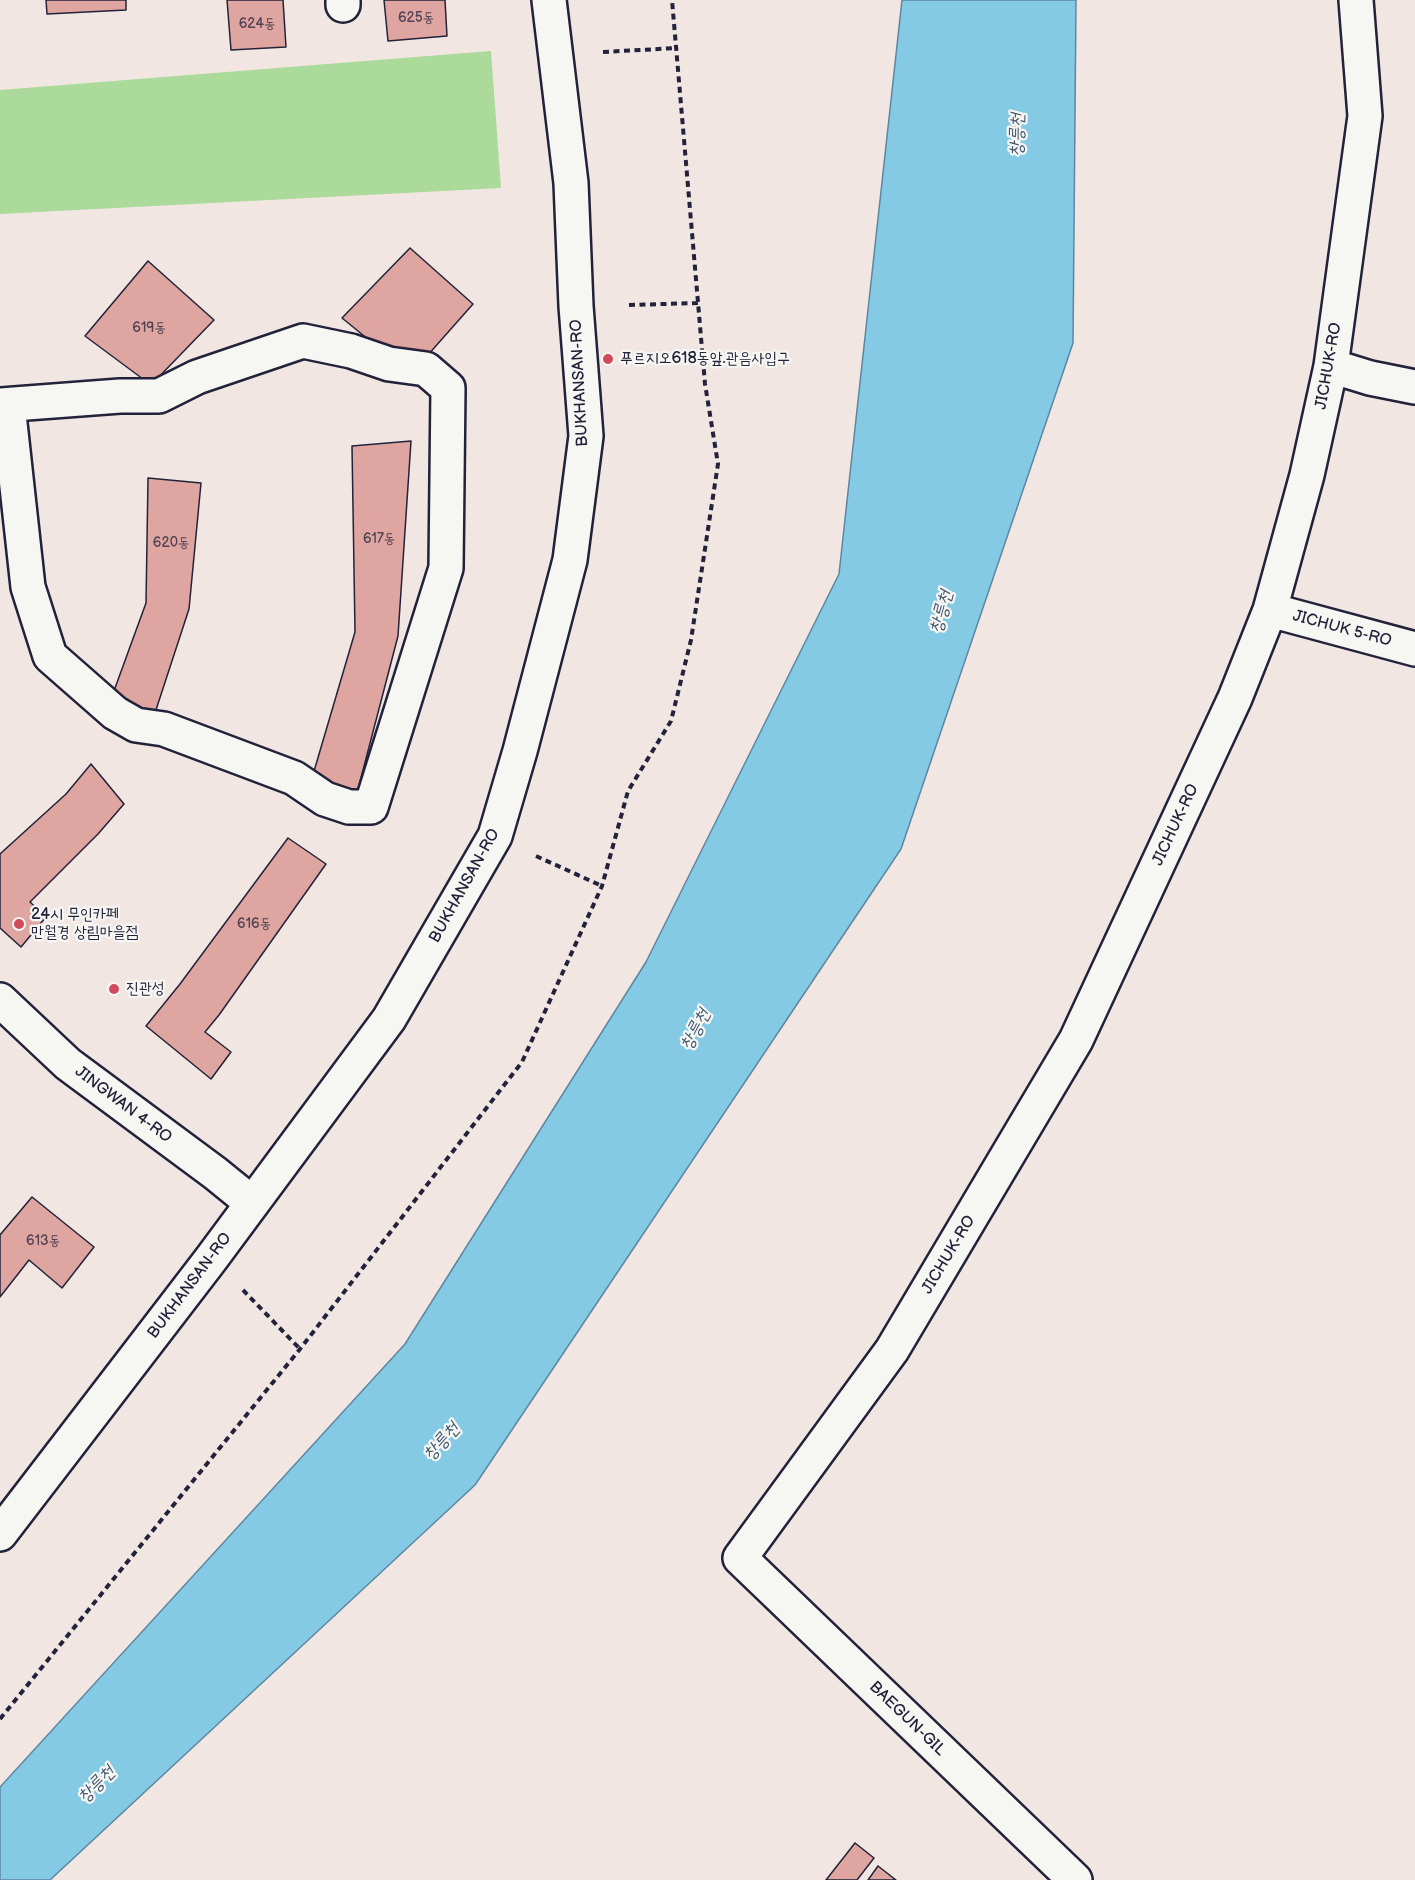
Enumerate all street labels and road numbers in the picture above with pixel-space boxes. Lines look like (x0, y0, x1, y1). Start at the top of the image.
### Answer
street label: BUKHANSAN-RO (567, 319, 593, 447)
street label: JICHUK-RO (1312, 321, 1346, 411)
street label: JICHUK 5-RO (1290, 607, 1394, 651)
street label: JICHUK-RO (1149, 781, 1203, 869)
street label: BUKHANSAN-RO (426, 826, 504, 946)
street label: JINGWAN 4-RO (71, 1062, 175, 1148)
street label: JICHUK-RO (918, 1212, 980, 1298)
street label: BUKHANSAN-RO (144, 1229, 236, 1343)
street label: BAEGUN-GIL (865, 1678, 949, 1760)

